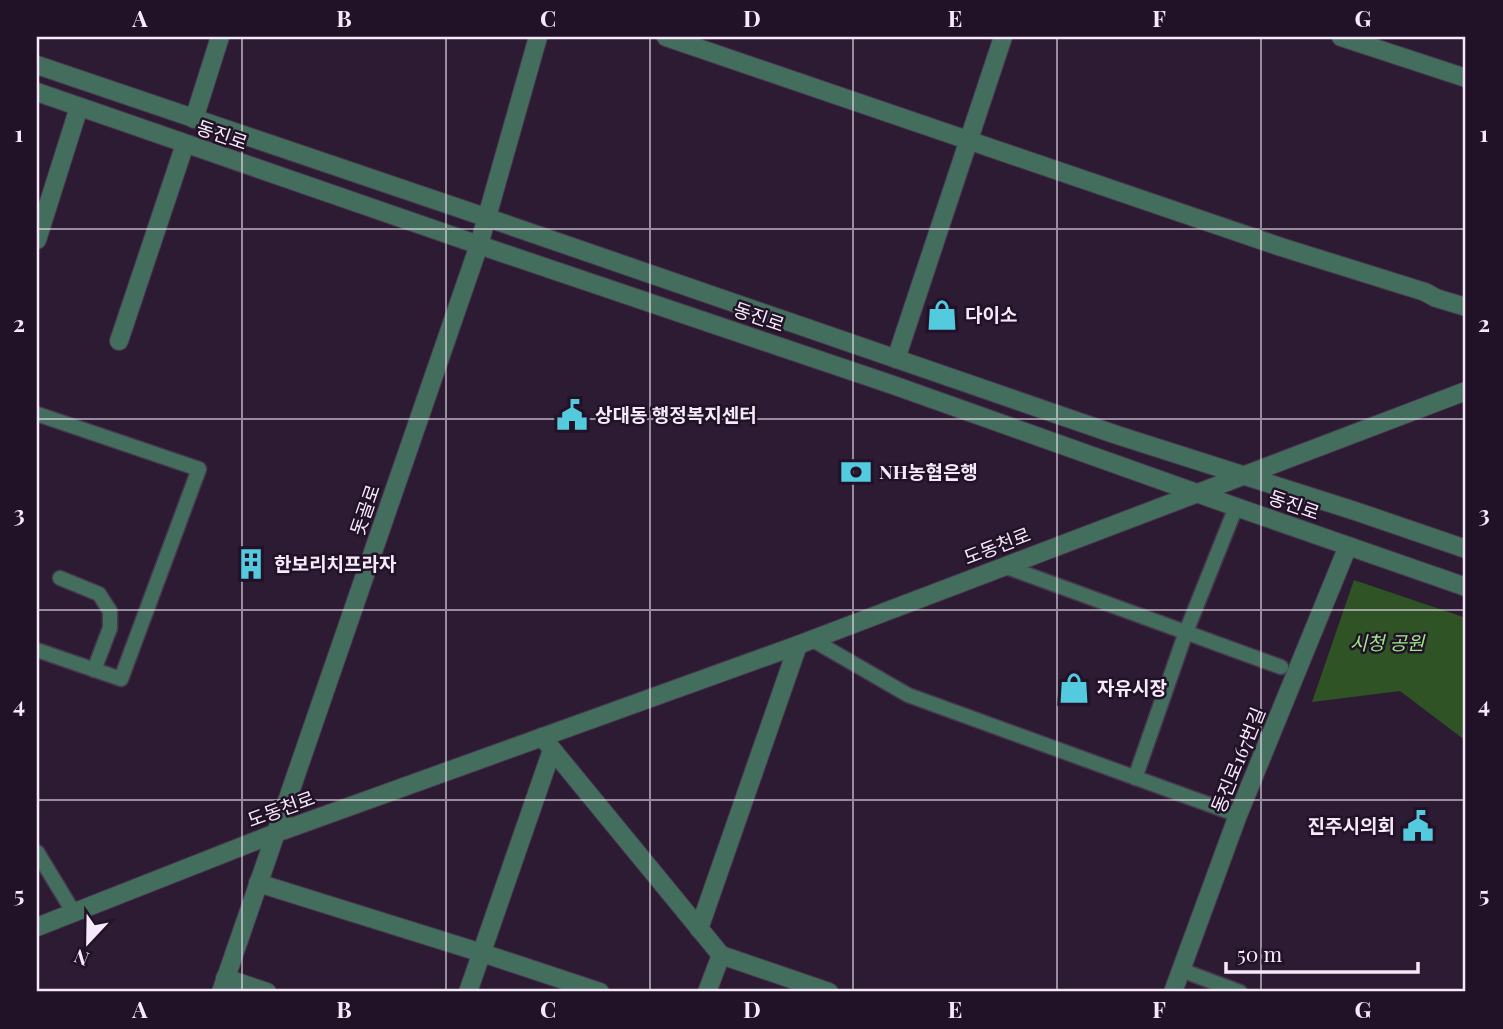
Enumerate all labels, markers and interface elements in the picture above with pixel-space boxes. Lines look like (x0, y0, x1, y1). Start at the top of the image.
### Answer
text: A (131, 2, 148, 33)
text: B (336, 2, 352, 33)
text: C (540, 2, 556, 33)
text: D (743, 2, 761, 33)
text: E (948, 2, 962, 33)
text: F (1152, 2, 1166, 33)
text: G (1355, 2, 1372, 33)
street label: 동진로 (193, 113, 251, 155)
text: 1 (15, 117, 24, 148)
text: 1 (1480, 117, 1489, 148)
street label: 동진로 (730, 295, 788, 337)
shop icon: 다이소 (925, 298, 959, 332)
place label: 다이소 (965, 301, 1017, 327)
text: 2 (13, 307, 25, 338)
text: 2 (1478, 307, 1490, 338)
public building icon: 상대동 행정복지센터 (555, 398, 589, 432)
place label: 상대동 행정복지센터 (595, 401, 757, 427)
bank icon: NH농협은행 (839, 455, 873, 489)
place label: NH농협은행 (879, 458, 978, 484)
street label: 돗골로 (343, 481, 385, 539)
street label: 동진로 (1265, 483, 1323, 525)
text: 3 (13, 497, 25, 528)
text: 3 (1478, 497, 1490, 528)
street label: 도동천로 (959, 520, 1034, 570)
building icon: 한보리치프라자 (234, 547, 268, 581)
place label: 한보리치프라자 (274, 550, 397, 576)
park label: 시청 공원 (1350, 629, 1426, 655)
shop icon: 자유시장 (1057, 671, 1091, 705)
place label: 자유시장 (1097, 674, 1167, 700)
text: 4 (13, 688, 25, 719)
text: 4 (1478, 688, 1490, 719)
street label: 동진로167번길 (1204, 703, 1270, 816)
street label: 도동천로 (243, 784, 318, 832)
public building icon: 진주시의회 (1401, 809, 1435, 843)
place label: 진주시의회 (1308, 812, 1395, 838)
text: 5 (14, 878, 24, 909)
text: 5 (1479, 878, 1489, 909)
north arrow (52, 906, 122, 976)
scale bar (1226, 931, 1419, 975)
text: 50 m (1237, 939, 1283, 967)
text: N (70, 944, 92, 973)
text: A (131, 993, 148, 1024)
text: B (336, 993, 352, 1024)
text: C (540, 993, 556, 1024)
text: D (743, 993, 761, 1024)
text: E (948, 993, 962, 1024)
text: F (1152, 993, 1166, 1024)
text: G (1355, 993, 1372, 1024)

